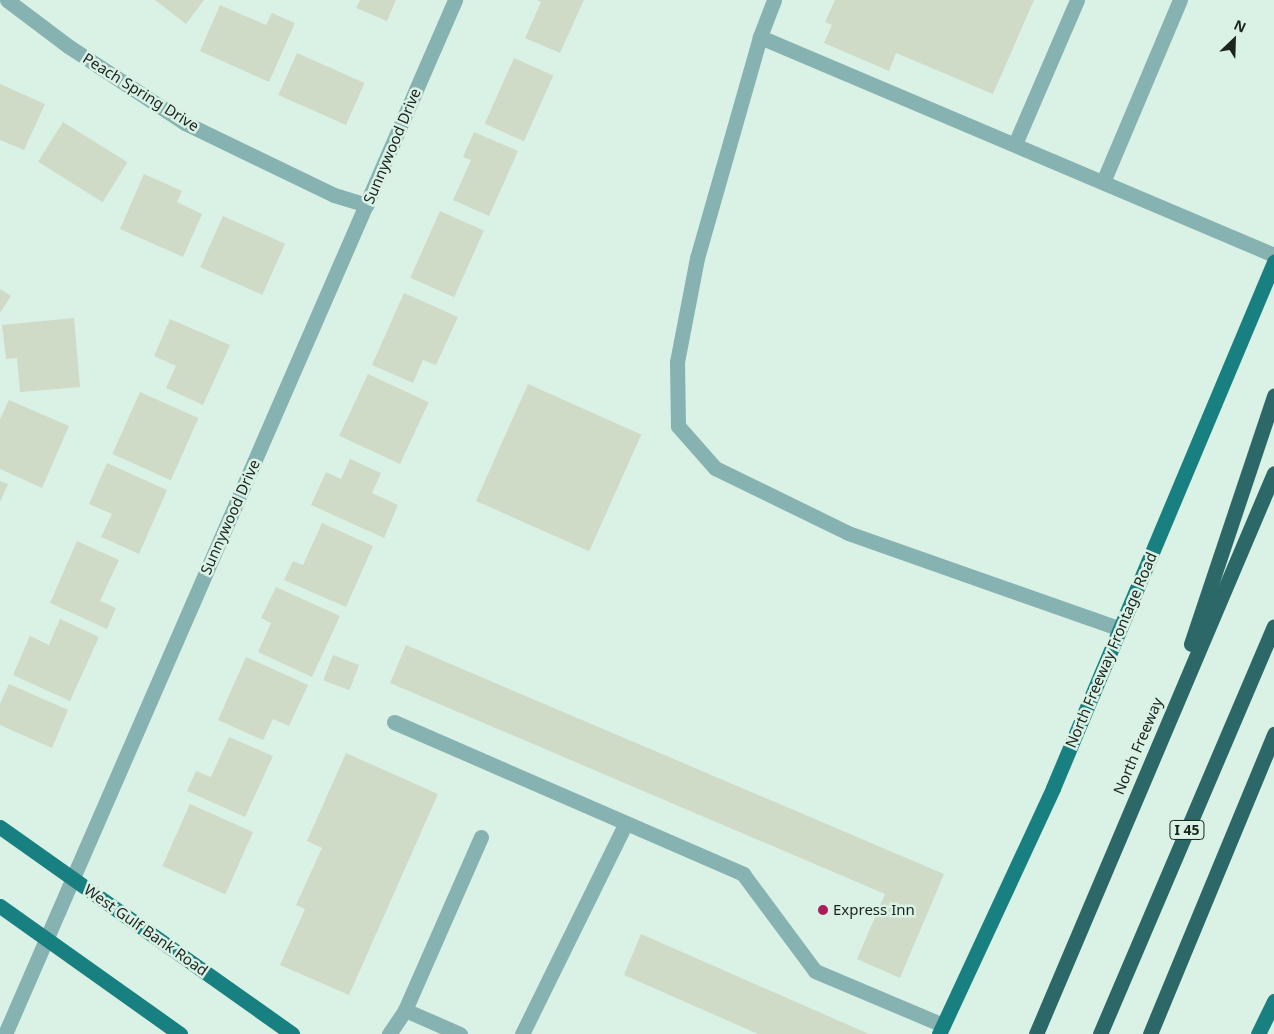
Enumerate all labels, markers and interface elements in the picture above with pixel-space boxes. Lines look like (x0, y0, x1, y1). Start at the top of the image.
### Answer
north arrow (1209, 15, 1259, 65)
text: N (1231, 15, 1249, 37)
street label: Peach Spring Drive (80, 49, 202, 135)
street label: Sunnywood Drive (360, 85, 424, 207)
street label: Sunnywood Drive (197, 457, 263, 577)
street label: North Freeway Frontage Road (1062, 549, 1160, 751)
street label: North Freeway (1110, 695, 1166, 797)
road number: I 45 (1168, 818, 1206, 842)
street label: West Gulf Bank Road (81, 880, 211, 980)
place label: Express Inn (833, 901, 915, 919)
marker: Express Inn (817, 904, 829, 916)

